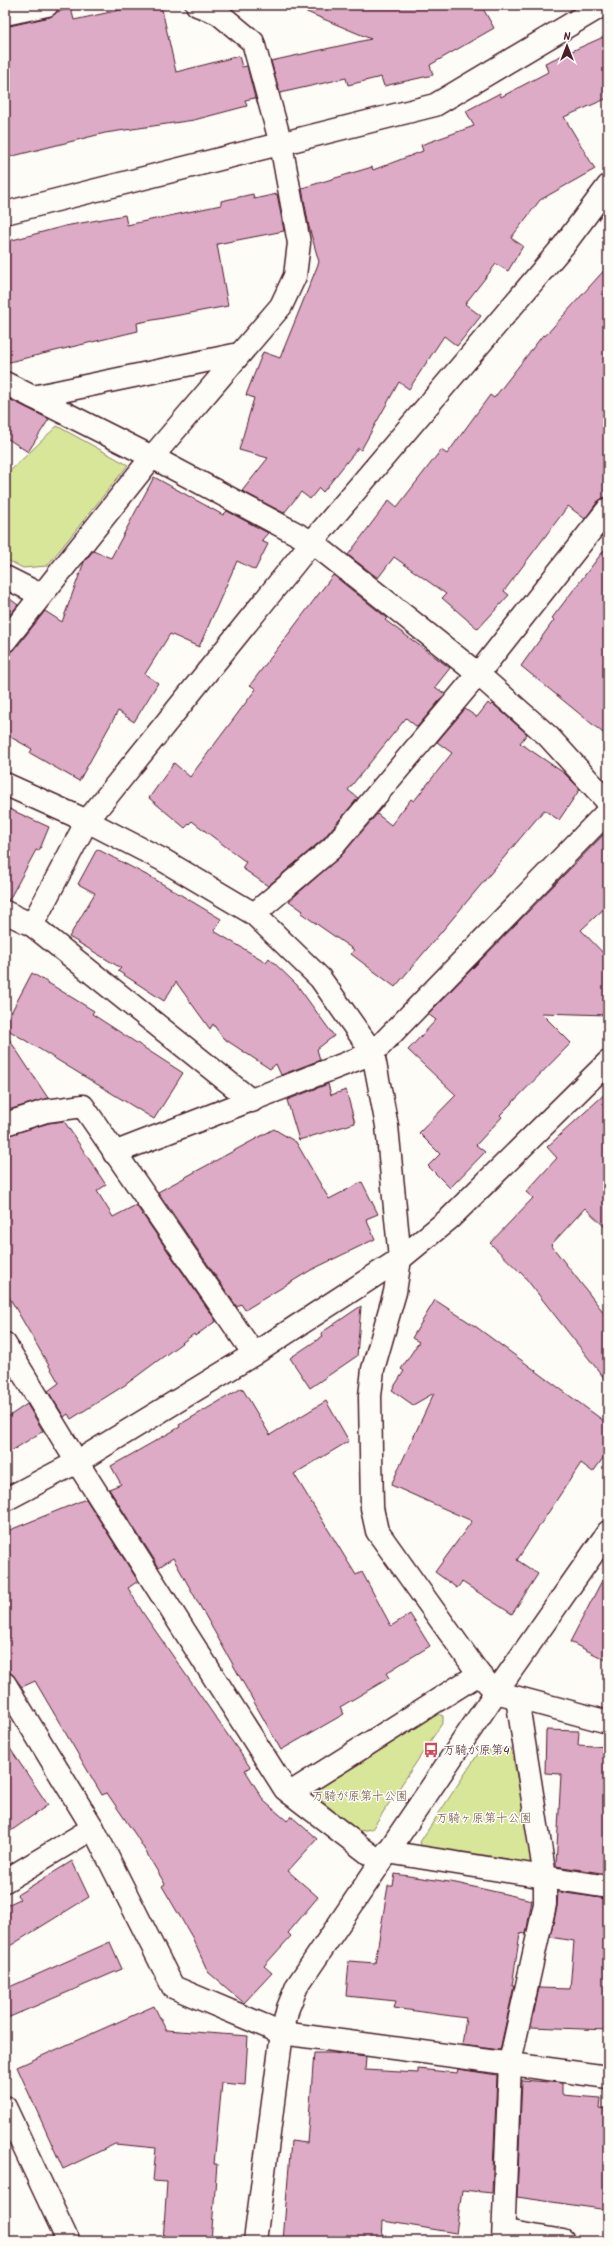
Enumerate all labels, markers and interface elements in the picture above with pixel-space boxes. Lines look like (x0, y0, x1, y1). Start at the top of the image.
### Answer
north arrow (547, 26, 587, 66)
text: N (564, 28, 571, 46)
bus stop icon: 万騎が原第4 (422, 1741, 440, 1759)
place label: 万騎が原第4 (443, 1741, 510, 1760)
park label: 万騎が原第十公園 (312, 1787, 408, 1806)
park label: 万騎ヶ原第十公園 (436, 1809, 532, 1828)

